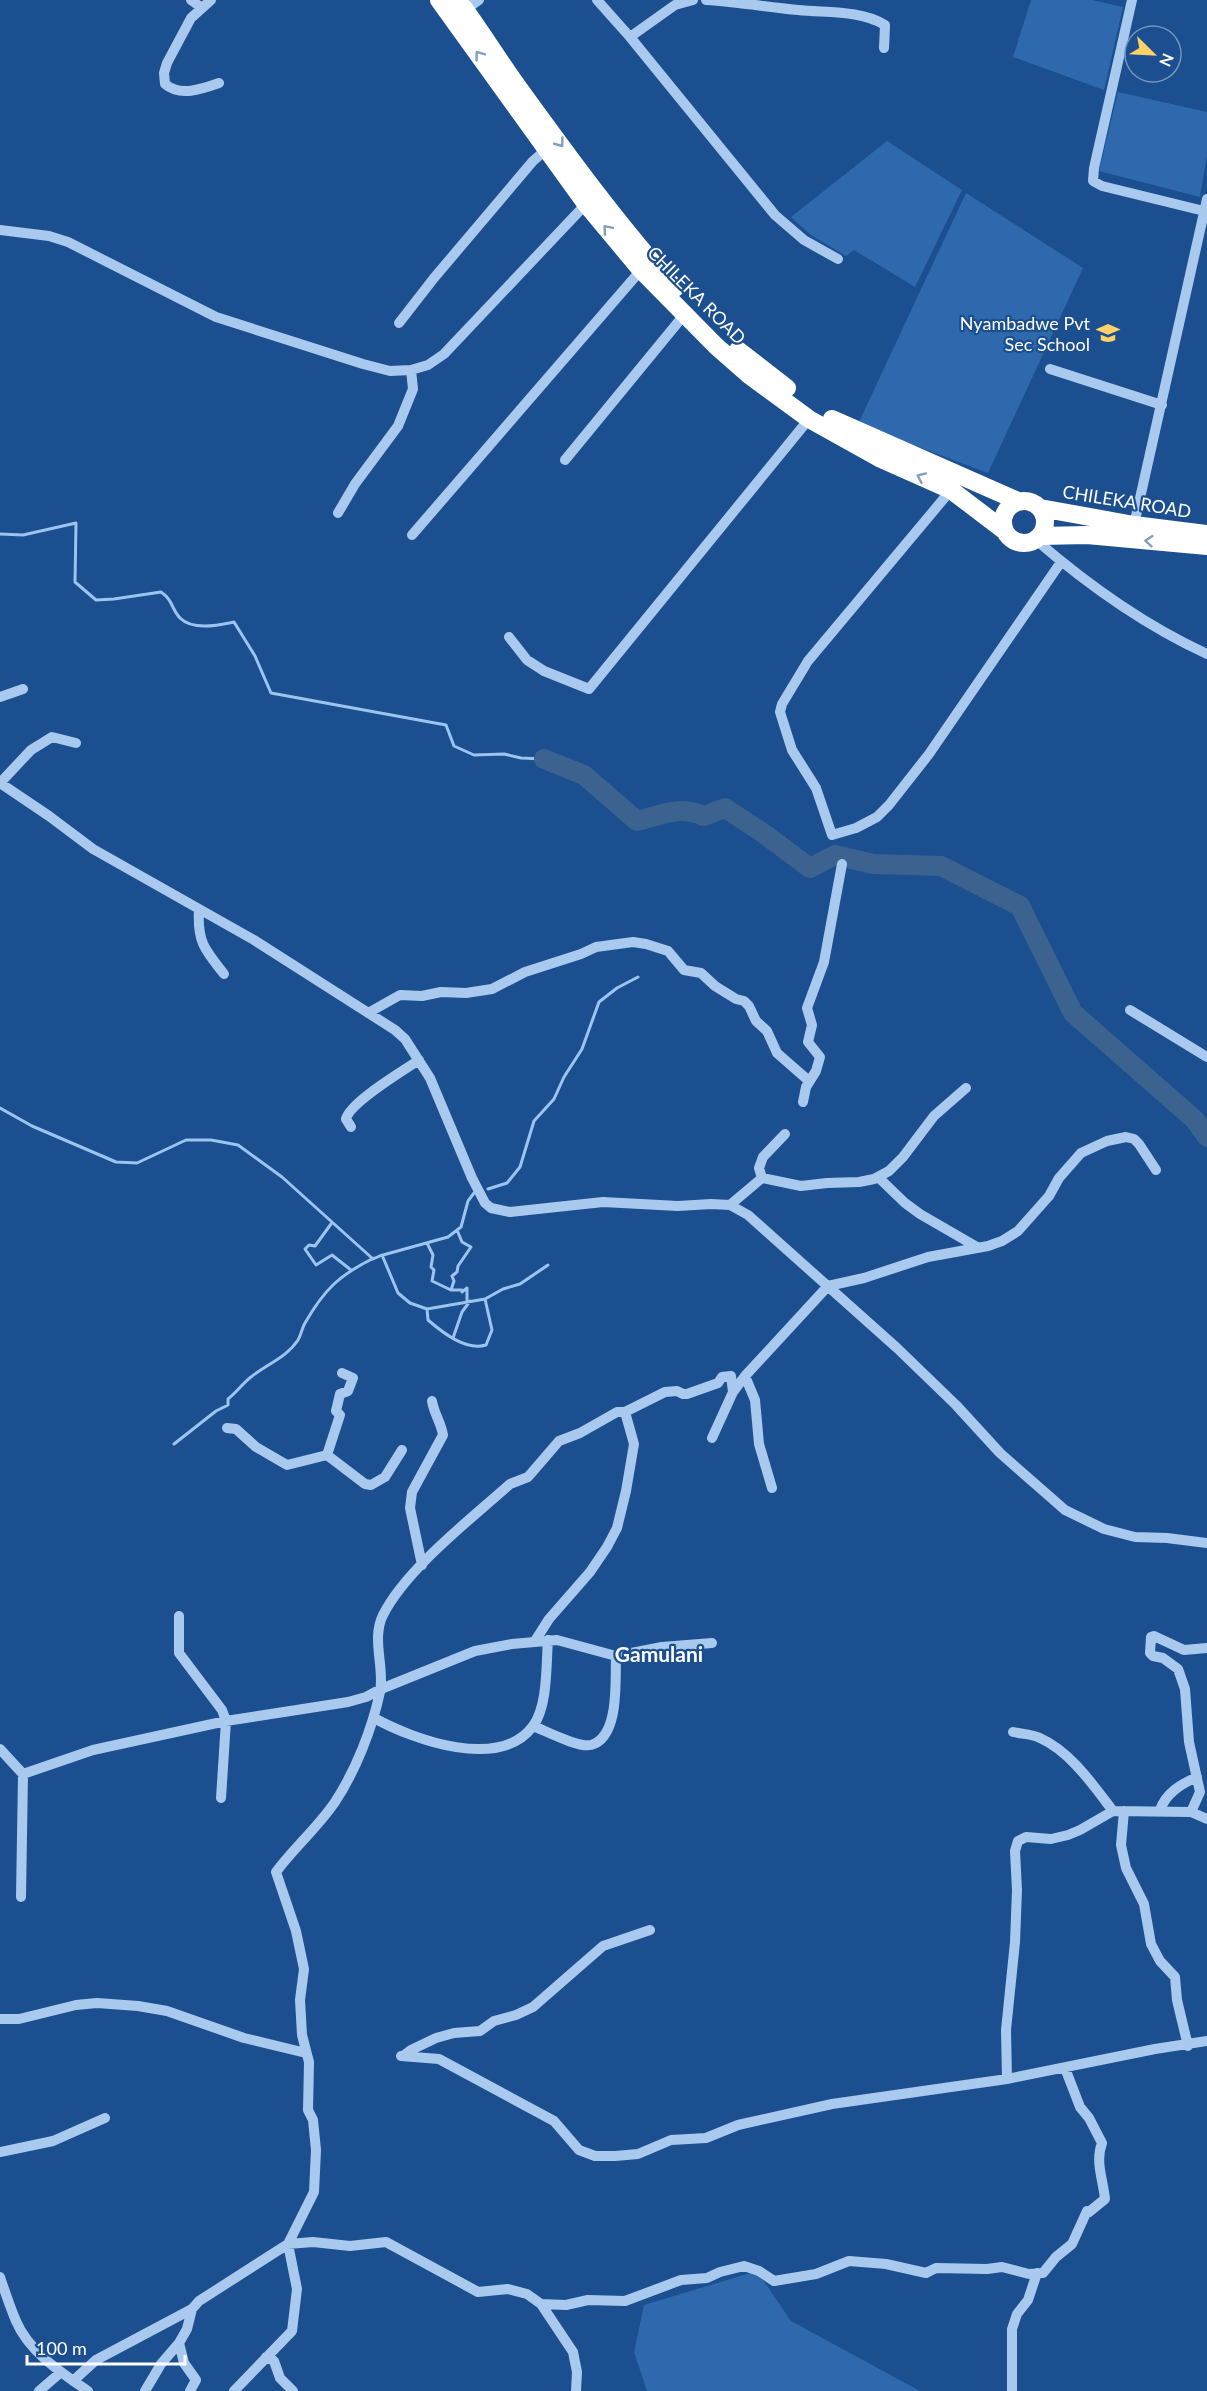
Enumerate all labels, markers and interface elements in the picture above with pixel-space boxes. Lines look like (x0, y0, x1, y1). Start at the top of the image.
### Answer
north arrow (1123, 24, 1183, 84)
one-way arrow (475, 50, 486, 61)
text: N (1156, 51, 1178, 70)
one-way arrow (553, 137, 564, 148)
one-way arrow (603, 225, 614, 236)
street label: CHILEKA ROAD (643, 241, 751, 349)
place label: Nyambadwe Pvt Sec School (960, 312, 1091, 355)
school or university icon: Nyambadwe Pvt Sec School (1095, 320, 1121, 346)
one-way arrow (917, 472, 928, 484)
street label: CHILEKA ROAD (1061, 480, 1193, 522)
one-way arrow (1144, 535, 1153, 548)
district label: Gamulani (615, 1641, 703, 1666)
scale bar (27, 2328, 184, 2366)
text: 100 m (36, 2337, 87, 2359)

